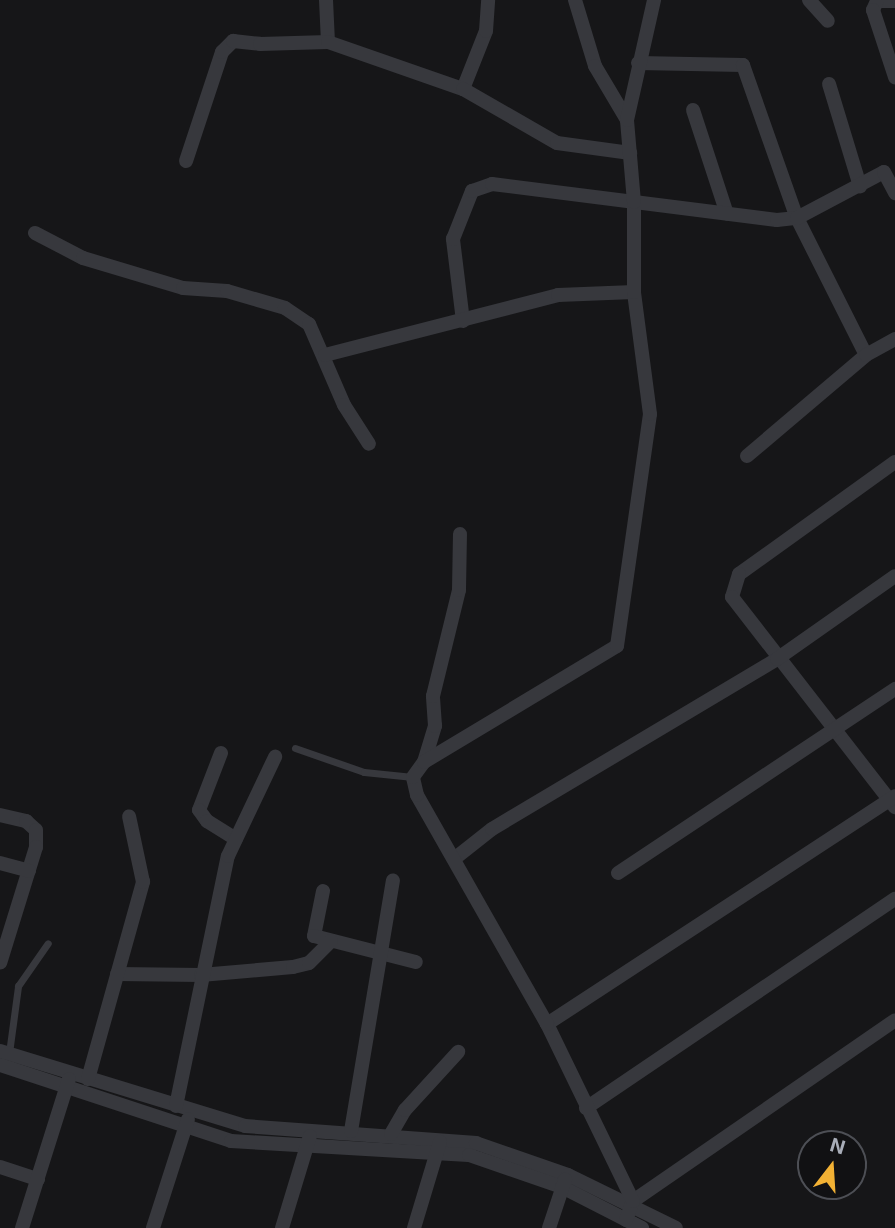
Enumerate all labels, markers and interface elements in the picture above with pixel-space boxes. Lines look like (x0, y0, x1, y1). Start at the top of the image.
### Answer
north arrow (797, 1130, 867, 1200)
text: N (827, 1133, 848, 1159)

